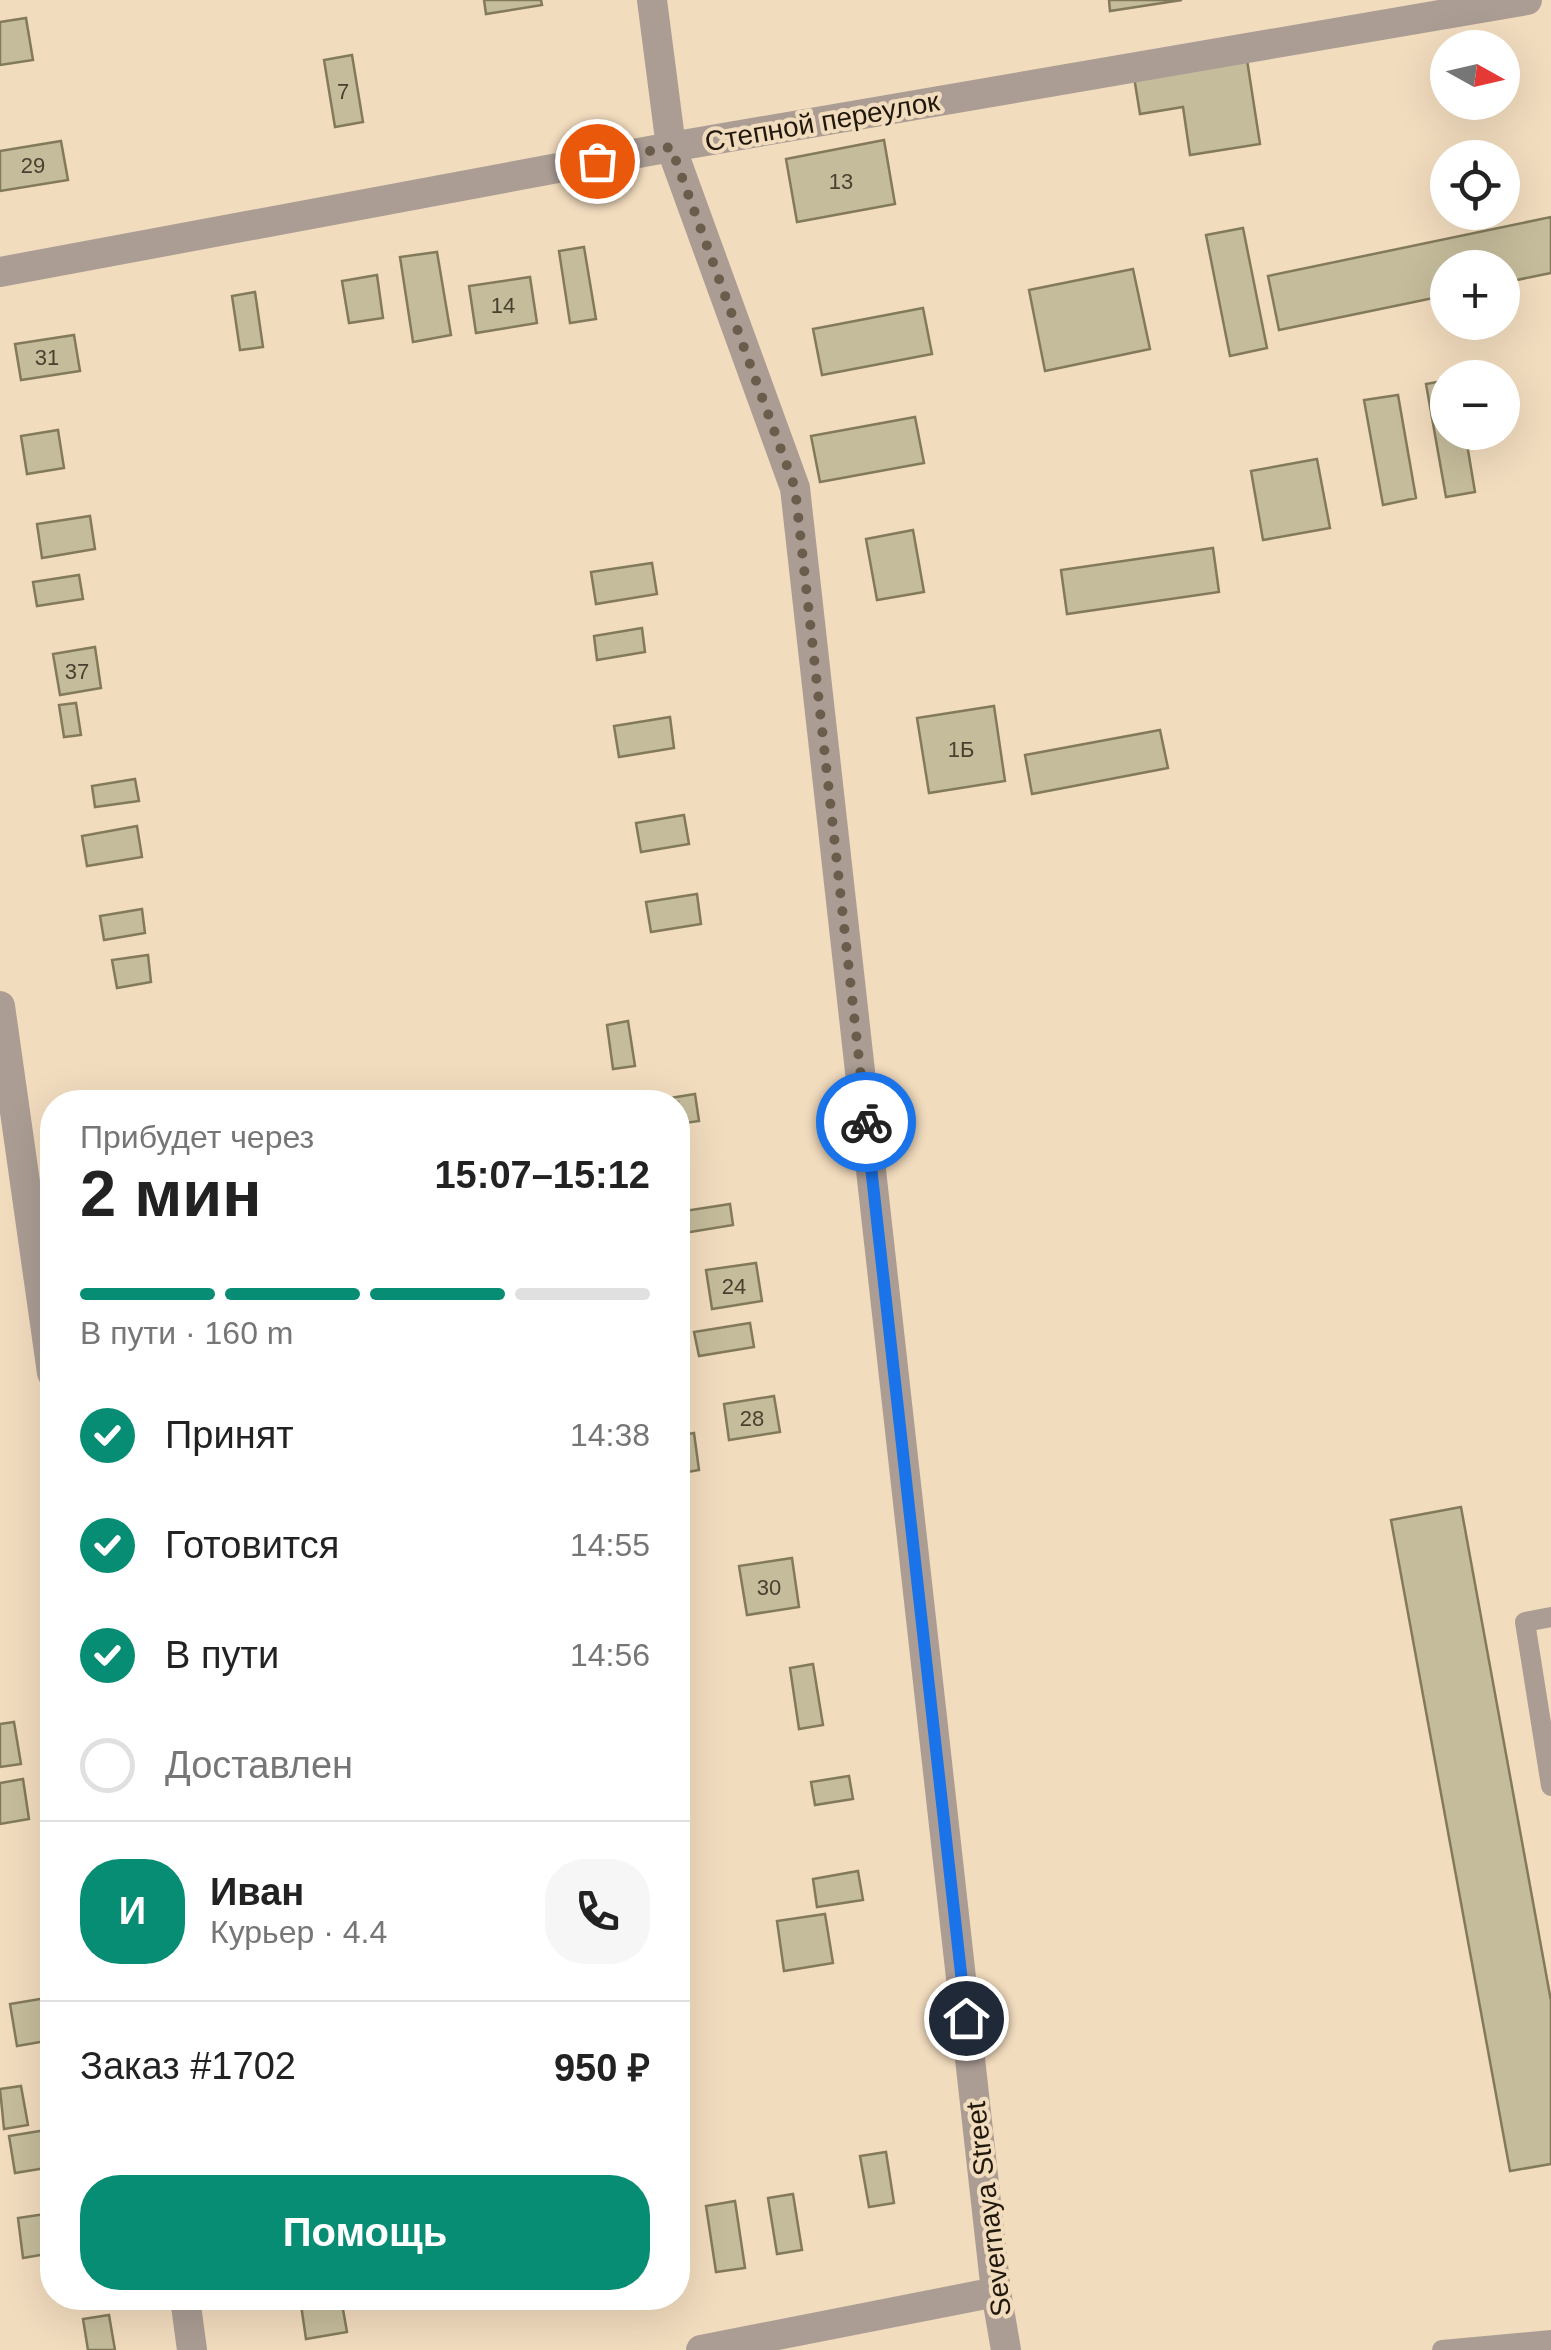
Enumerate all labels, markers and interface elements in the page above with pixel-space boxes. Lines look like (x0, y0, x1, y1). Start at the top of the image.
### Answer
north arrow (1430, 30, 1520, 120)
map controls (1430, 30, 1520, 450)
house number: 7 (337, 79, 349, 104)
street label: Степной переулок (703, 85, 942, 157)
pin (555, 119, 640, 204)
icon: bag (570, 134, 625, 189)
button: locate (1430, 140, 1520, 230)
house number: 29 (21, 153, 45, 178)
house number: 13 (829, 169, 853, 194)
button: + (1430, 250, 1520, 340)
house number: 14 (491, 293, 515, 318)
house number: 31 (35, 345, 59, 370)
button: − (1430, 360, 1520, 450)
house number: 37 (65, 659, 89, 684)
house number: 1Б (948, 737, 974, 762)
courier (816, 1072, 916, 1172)
icon: bike (839, 1095, 894, 1150)
text: Прибудет через (80, 1119, 314, 1155)
text: 15:07–15:12 (434, 1154, 650, 1196)
text: 2 мин (80, 1157, 262, 1230)
house number: 24 (722, 1274, 746, 1299)
text: В пути · 160 m (80, 1315, 293, 1351)
house number: 28 (740, 1406, 764, 1431)
icon: check (80, 1408, 135, 1463)
text: Принят (165, 1414, 294, 1456)
text: 14:38 (570, 1417, 650, 1453)
icon: check (80, 1518, 135, 1573)
text: Готовится (165, 1524, 339, 1566)
text: 14:55 (570, 1527, 650, 1563)
house number: 30 (757, 1575, 781, 1600)
icon: check (80, 1628, 135, 1683)
text: В пути (165, 1634, 279, 1676)
text: 14:56 (570, 1637, 650, 1673)
text: Доставлен (165, 1744, 353, 1786)
button: phone (545, 1859, 650, 1964)
text: Иван (210, 1871, 304, 1913)
text: И (119, 1890, 146, 1932)
text: Курьер · 4.4 (210, 1914, 387, 1950)
pin (924, 1976, 1009, 2061)
icon: home (939, 1991, 994, 2046)
text: Заказ #1702 (80, 2045, 296, 2087)
text: 950 ₽ (554, 2047, 650, 2089)
street label: Severnaya Street (960, 2099, 1017, 2318)
button: Помощь (80, 2175, 650, 2290)

